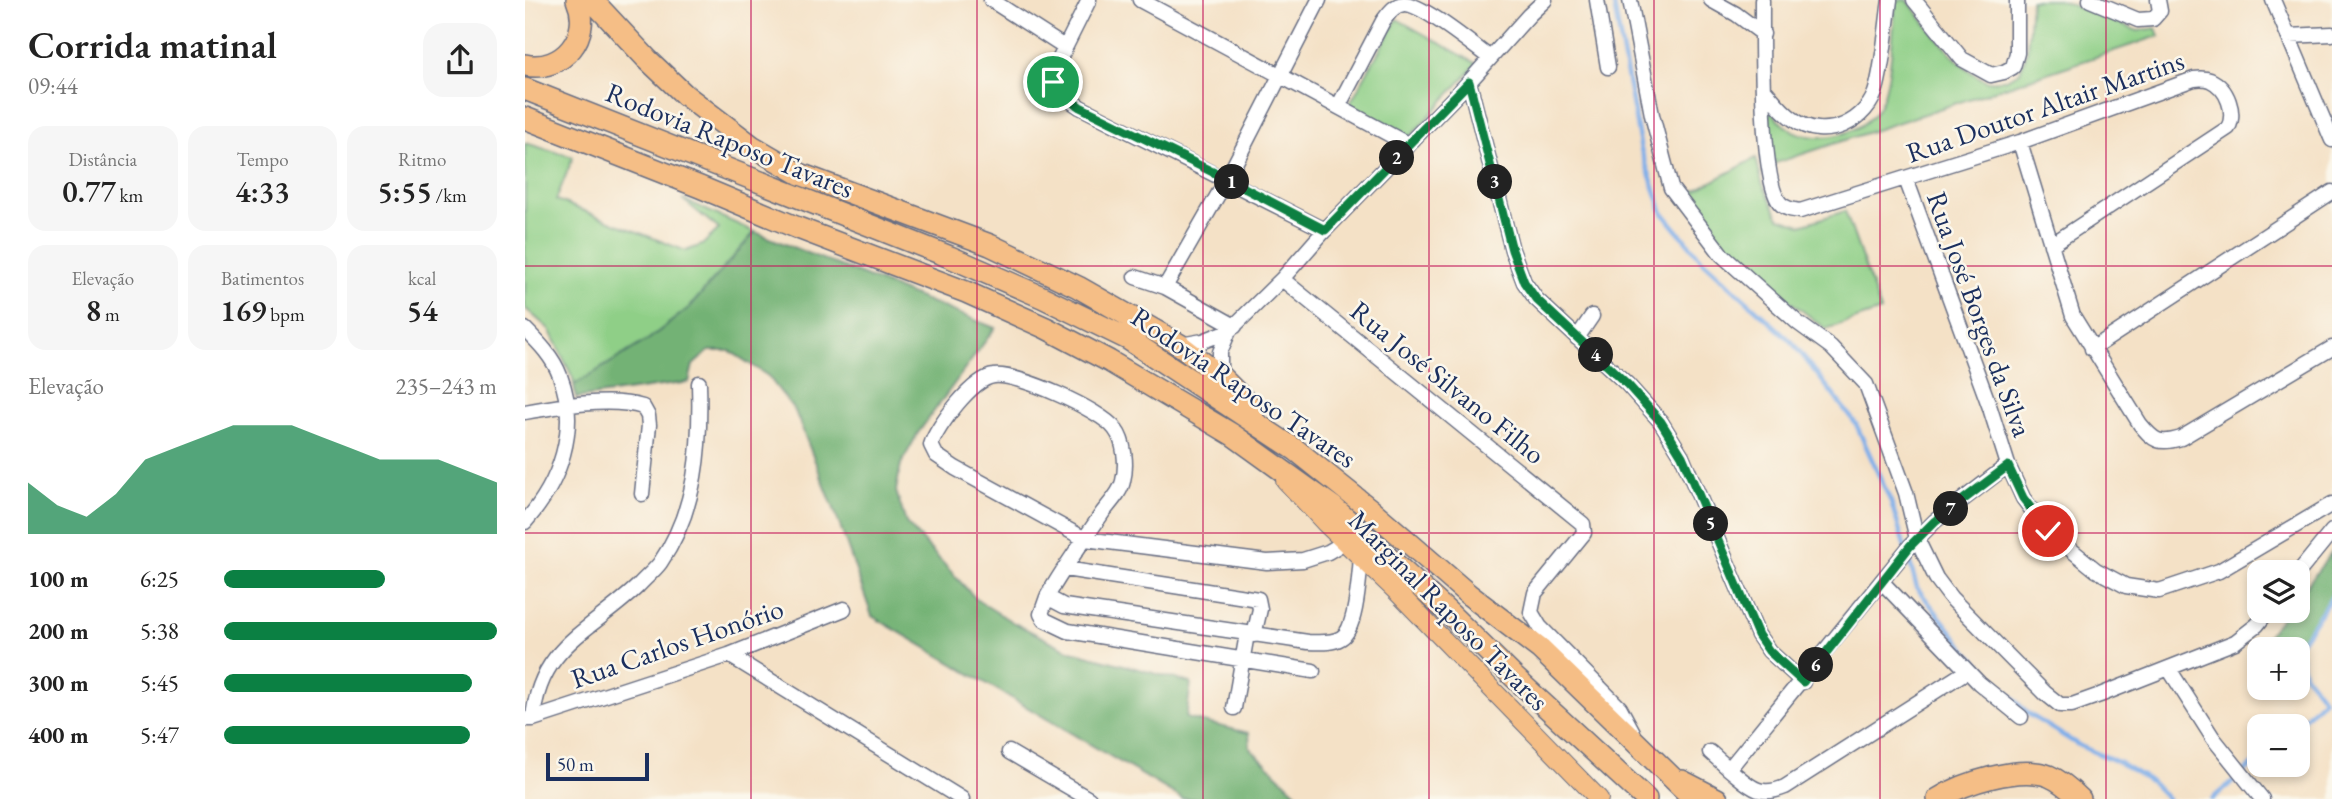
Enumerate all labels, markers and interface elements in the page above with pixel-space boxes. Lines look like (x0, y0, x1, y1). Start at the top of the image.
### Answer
text: Corrida matinal (28, 20, 277, 69)
button: share (423, 23, 497, 97)
street label: Rua Doutor Altair Martins (1901, 42, 2189, 170)
pin (1023, 52, 1083, 112)
icon: arrive (1034, 63, 1072, 101)
text: 09:44 (28, 71, 78, 101)
street label: Rodovia Raposo Tavares (601, 74, 859, 206)
pin: 2 (1379, 140, 1415, 176)
text: 2 (1391, 145, 1402, 170)
text: Distância (68, 147, 137, 172)
text: Tempo (236, 147, 289, 172)
text: Ritmo (398, 147, 446, 172)
pin: 1 (1215, 164, 1249, 200)
pin: 3 (1478, 164, 1513, 200)
text: 1 (1226, 169, 1237, 194)
text: 3 (1489, 169, 1500, 194)
text: 0.77 (62, 172, 116, 211)
text: 4:33 (235, 172, 290, 211)
text: 5:55 (377, 172, 432, 211)
text: km (116, 183, 143, 208)
text: /km (432, 183, 467, 208)
street label: Rua José Borges da Silva (1919, 186, 2041, 442)
text: Elevação (71, 266, 134, 291)
text: Batimentos (221, 266, 304, 291)
text: kcal (408, 266, 436, 291)
text: 8 (86, 291, 101, 330)
text: 169 (220, 291, 266, 330)
text: 54 (407, 291, 438, 330)
street label: Rua José Silvano Filho (1343, 292, 1553, 472)
street label: Rodovia Raposo Tavares (1124, 298, 1364, 476)
text: m (101, 302, 120, 327)
text: bpm (266, 302, 305, 327)
pin: 4 (1579, 338, 1613, 372)
text: 4 (1590, 342, 1601, 367)
text: Elevação (28, 371, 104, 401)
text: 235–243 m (396, 371, 497, 401)
pin: 7 (1933, 491, 1969, 526)
text: 7 (1945, 496, 1956, 521)
pin (2018, 501, 2078, 561)
street label: Marginal Raposo Tavares (1341, 502, 1557, 718)
pin: 5 (1693, 506, 1729, 542)
text: 5 (1705, 511, 1716, 536)
icon: check (2029, 512, 2067, 550)
map controls (2247, 560, 2310, 777)
button: layers (2247, 560, 2310, 623)
text: 100 m (28, 564, 89, 594)
text: 6:25 (140, 564, 179, 594)
street label: Rua Carlos Honório (566, 590, 788, 696)
text: 200 m (28, 616, 89, 646)
text: 5:38 (140, 616, 179, 646)
button: + (2247, 637, 2310, 700)
pin: 6 (1799, 648, 1833, 682)
text: 6 (1810, 652, 1821, 677)
text: 300 m (28, 668, 89, 698)
text: 5:45 (140, 668, 179, 698)
button: − (2247, 714, 2310, 777)
text: 400 m (28, 720, 89, 750)
text: 5:47 (140, 720, 179, 750)
scale bar (546, 750, 649, 782)
text: 50 m (557, 752, 594, 777)

